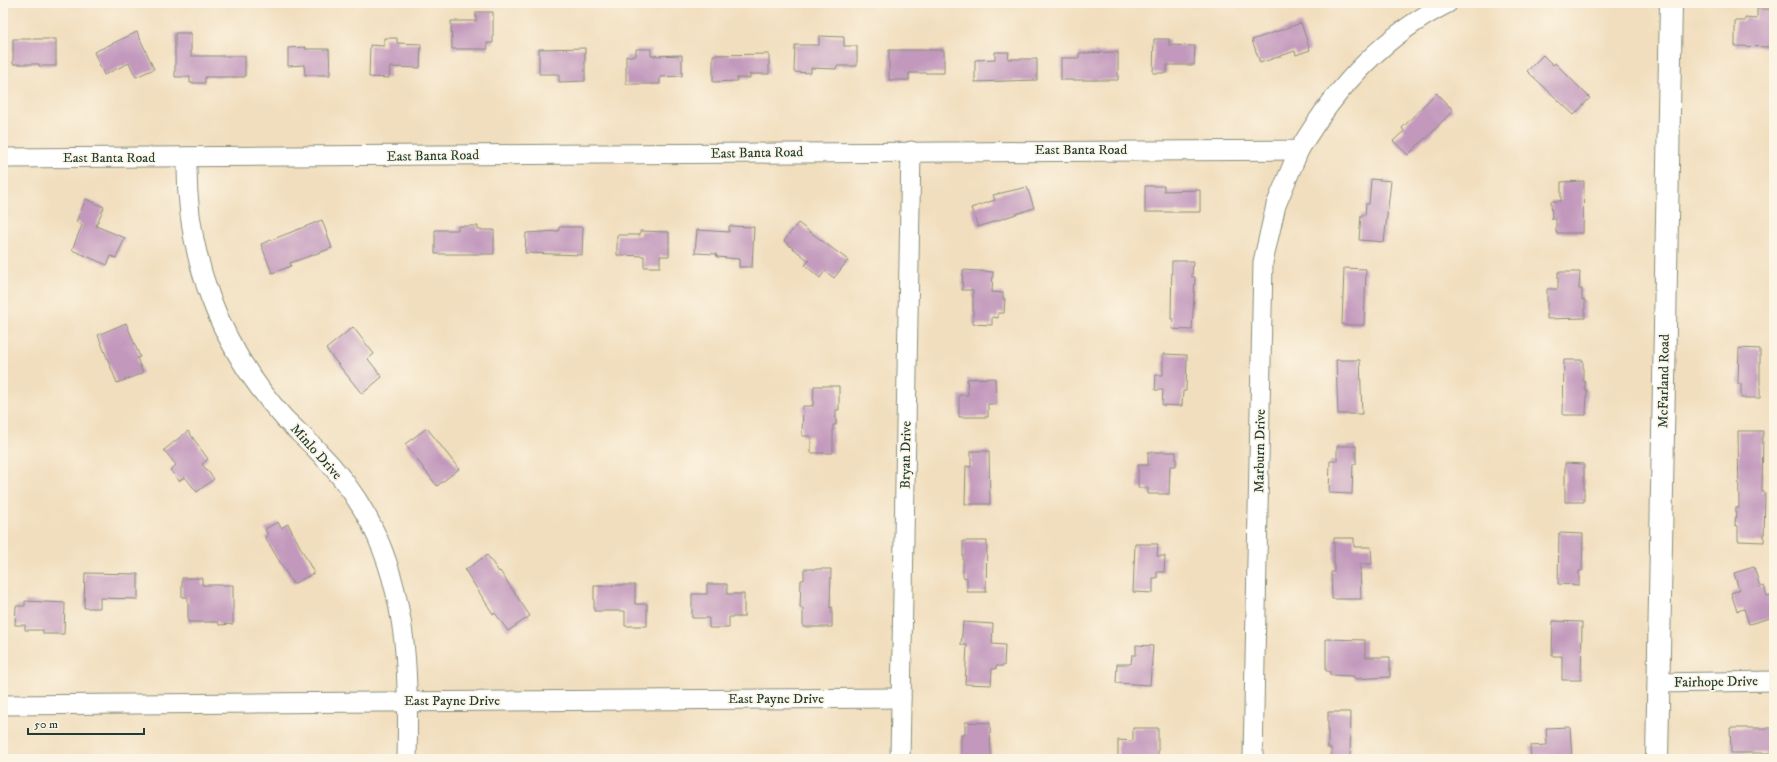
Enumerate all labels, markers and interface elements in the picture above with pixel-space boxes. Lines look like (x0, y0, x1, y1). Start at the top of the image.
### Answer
street label: East Banta Road (1035, 141, 1127, 159)
street label: East Banta Road (711, 143, 803, 163)
street label: East Banta Road (387, 146, 479, 166)
street label: East Banta Road (63, 149, 155, 167)
street label: McFarland Road (1654, 334, 1674, 428)
street label: Marburn Drive (1250, 409, 1270, 493)
street label: Minlo Drive (286, 420, 346, 484)
street label: Bryan Drive (896, 421, 916, 489)
street label: Fairhope Drive (1674, 672, 1758, 692)
street label: East Payne Drive (728, 690, 824, 708)
street label: East Payne Drive (404, 692, 500, 710)
scale bar (28, 710, 144, 736)
text: 50 m (34, 717, 58, 732)

